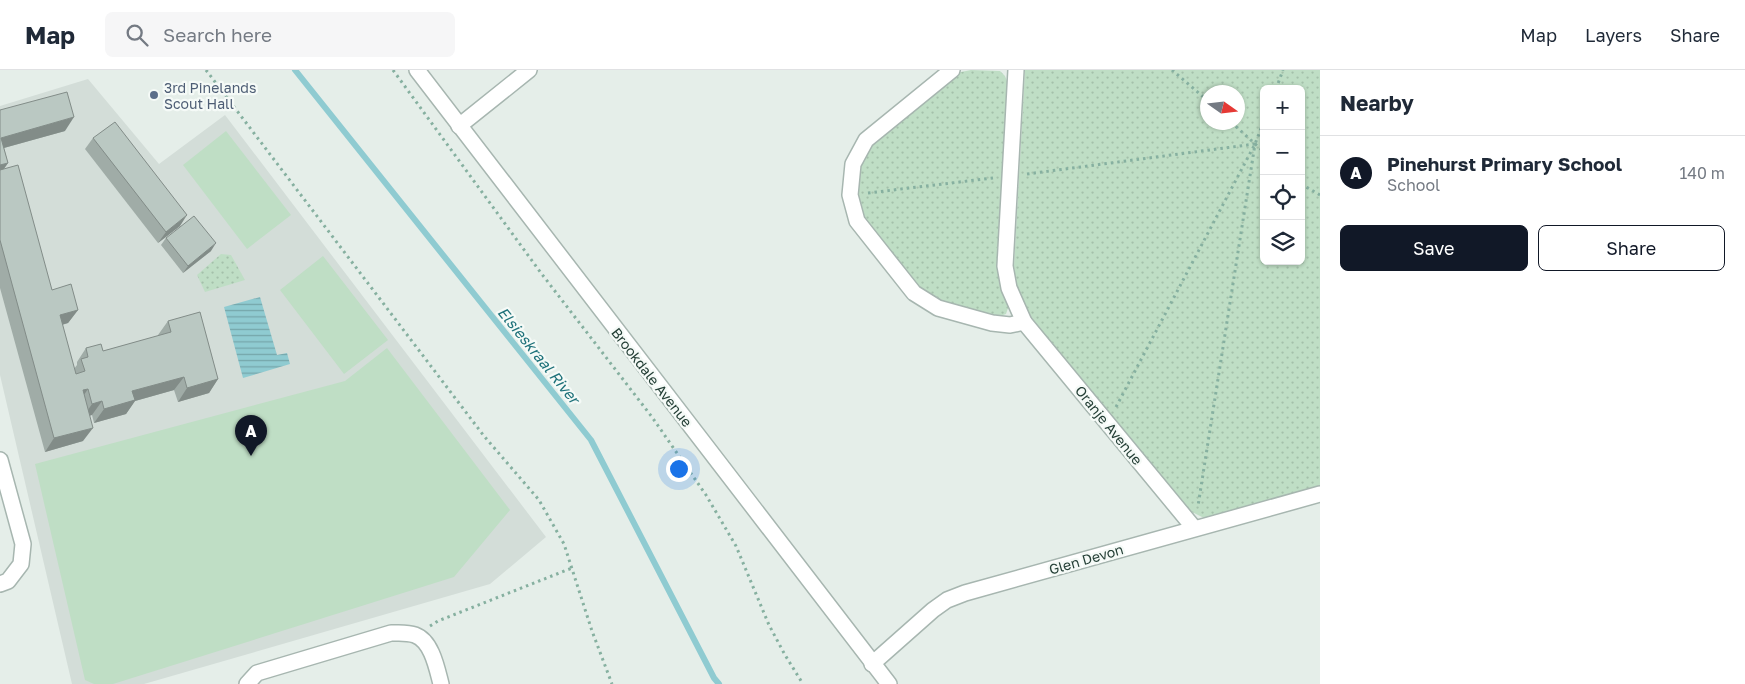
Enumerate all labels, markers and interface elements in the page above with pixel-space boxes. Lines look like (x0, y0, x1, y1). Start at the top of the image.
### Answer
search box (105, 12, 455, 57)
text: Map (25, 20, 75, 49)
icon: search (123, 21, 151, 49)
text: Search here (163, 23, 272, 46)
text: Map (1520, 24, 1557, 46)
text: Layers (1585, 24, 1642, 46)
text: Share (1670, 24, 1720, 46)
place label: 3rd Pinelands Scout Hall (164, 79, 256, 112)
north arrow (1200, 85, 1245, 130)
map controls (1260, 85, 1305, 265)
button: + (1260, 85, 1305, 130)
marker: 3rd Pinelands Scout Hall (148, 89, 160, 101)
text: Nearby (1340, 90, 1414, 116)
button: − (1260, 130, 1305, 175)
text: Pinehurst Primary School (1387, 152, 1622, 175)
text: A (1350, 163, 1362, 183)
text: 140 m (1679, 163, 1725, 183)
button: locate (1260, 175, 1305, 220)
text: School (1387, 175, 1440, 195)
button: layers (1260, 220, 1305, 265)
button: Save (1340, 225, 1528, 271)
button: Share (1538, 225, 1725, 271)
water label: Elsieskraal River (495, 303, 585, 409)
street label: Brookdale Avenue (608, 324, 696, 430)
street label: Oranje Avenue (1072, 382, 1146, 468)
pin: A (235, 415, 267, 456)
your location (666, 456, 692, 482)
street label: Glen Devon (1047, 540, 1125, 578)

